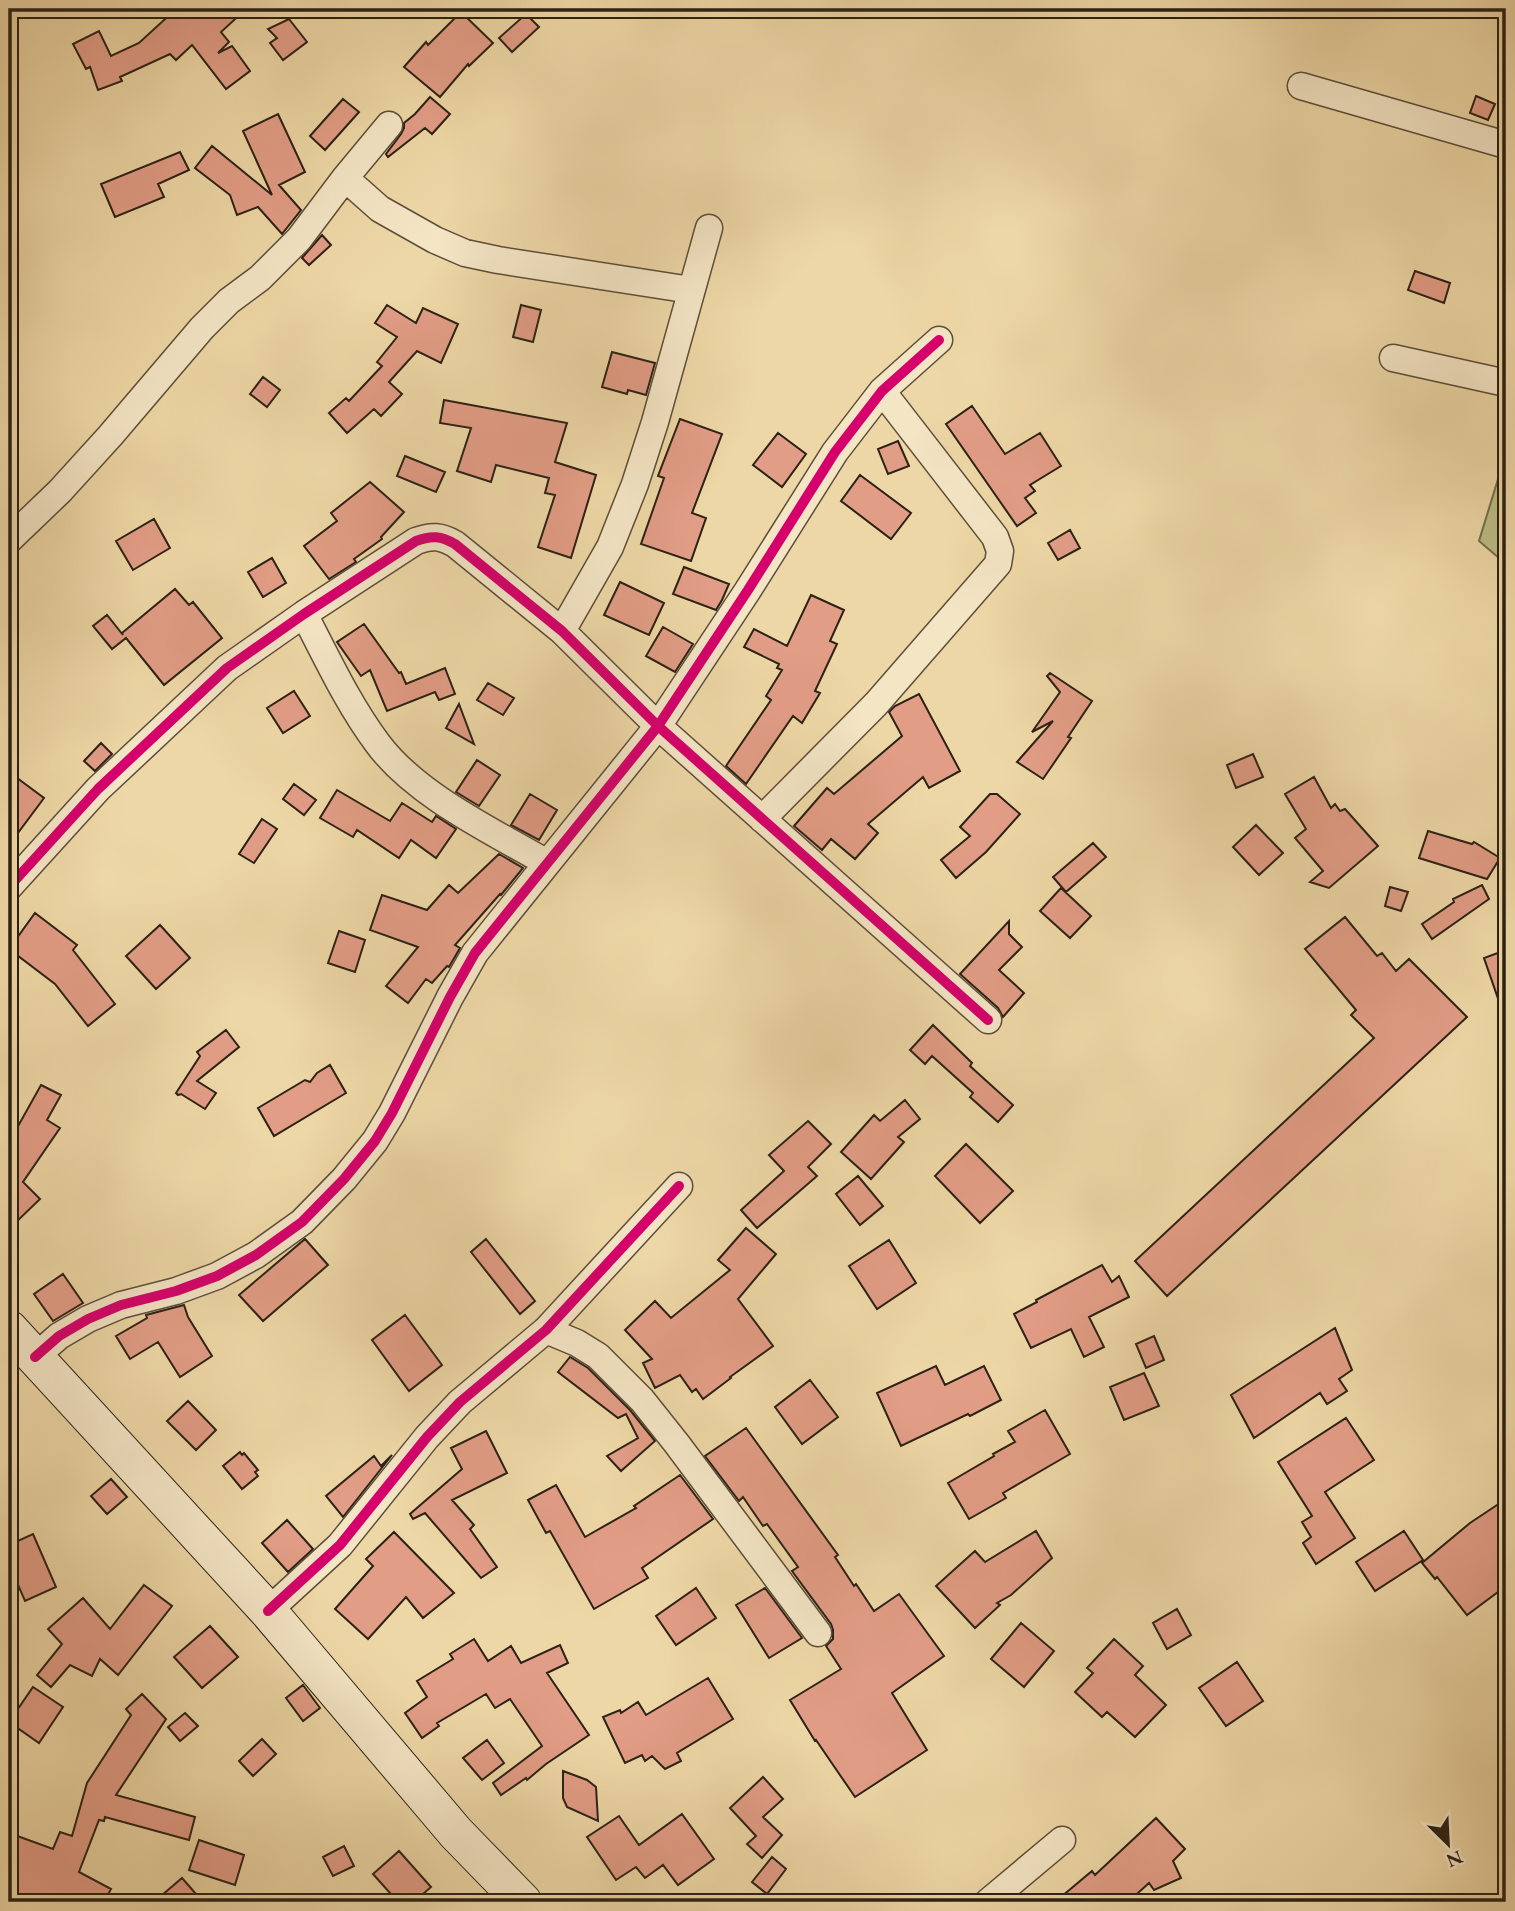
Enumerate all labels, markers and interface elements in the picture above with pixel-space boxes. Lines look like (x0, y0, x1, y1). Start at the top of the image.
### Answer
north arrow (1414, 1810, 1484, 1880)
text: N (1442, 1845, 1467, 1874)

